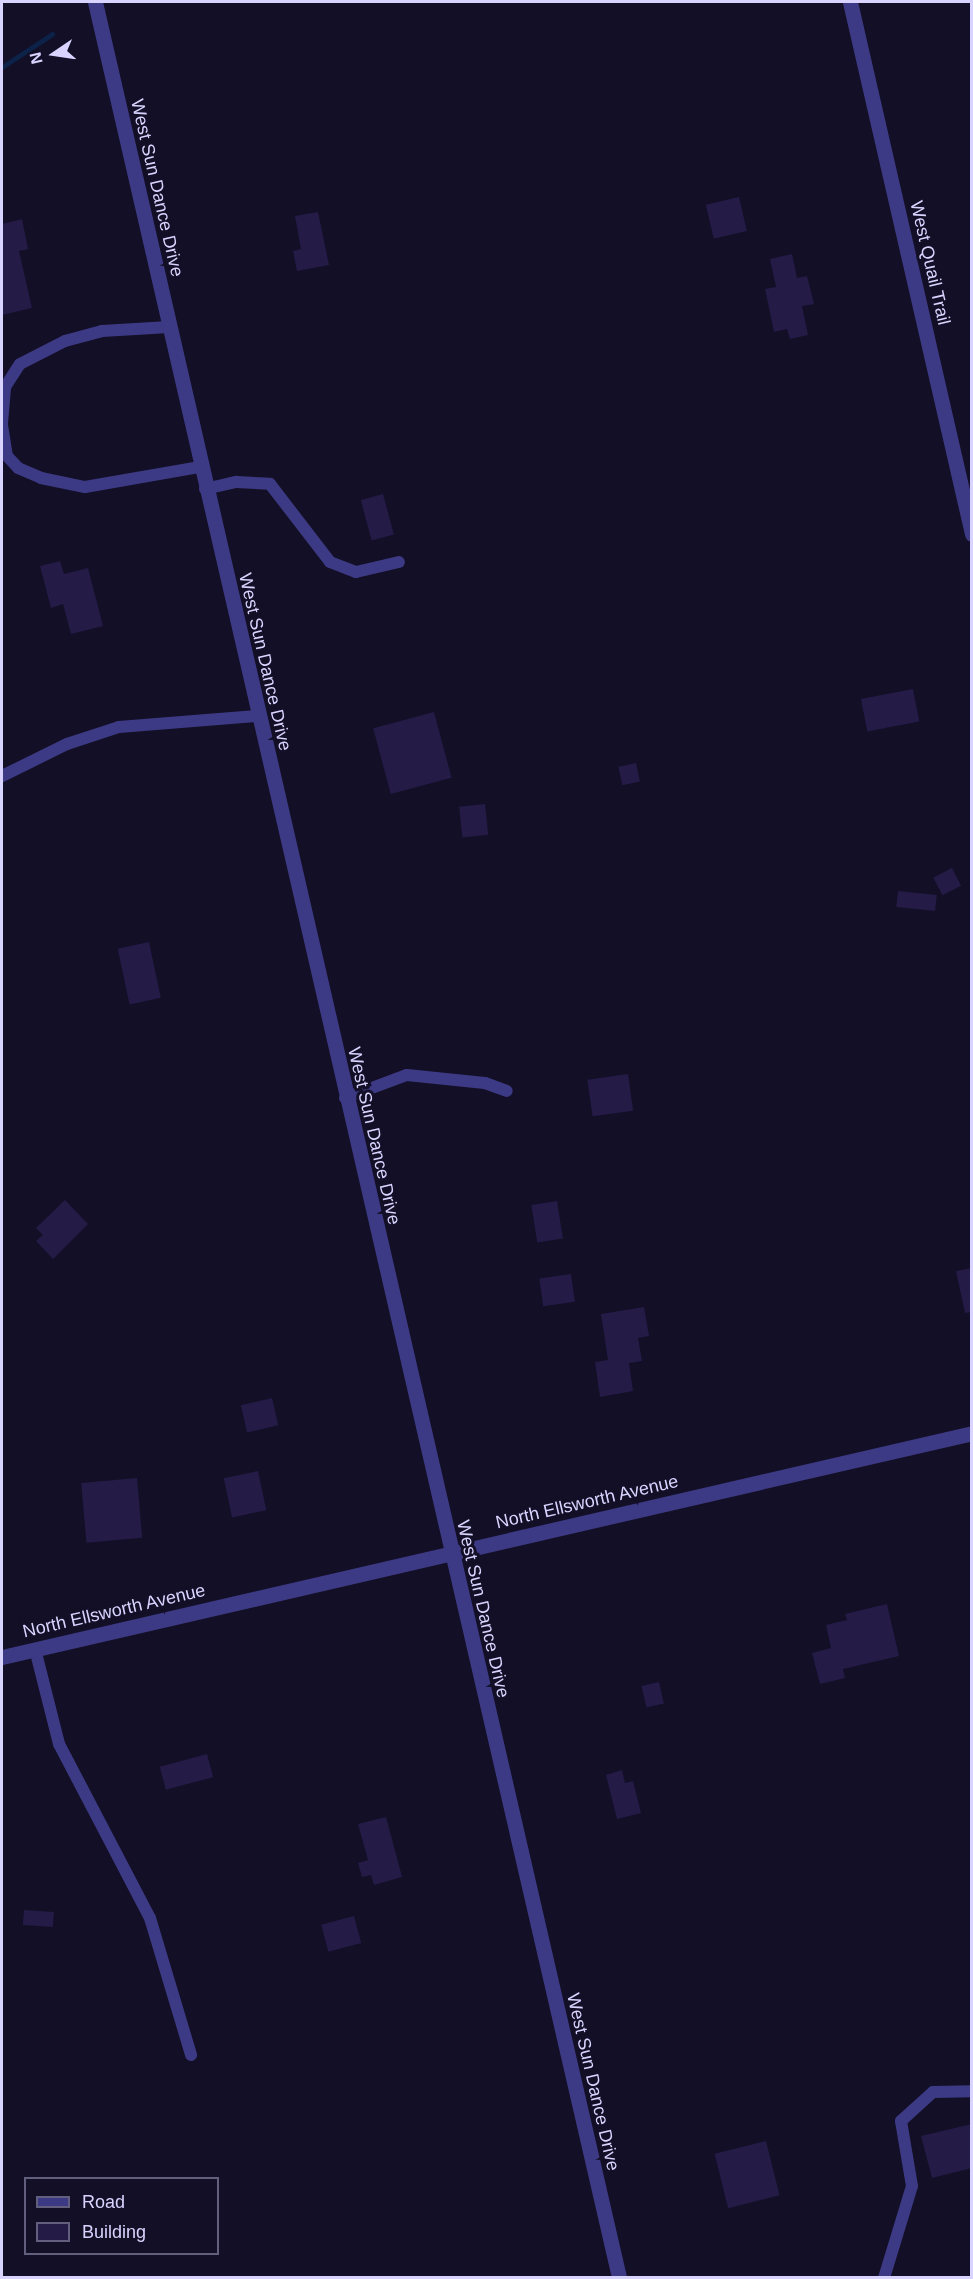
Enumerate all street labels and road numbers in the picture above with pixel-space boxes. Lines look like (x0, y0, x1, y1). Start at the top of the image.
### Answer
street label: West Sun Dance Drive (126, 97, 188, 279)
street label: West Quail Trail (905, 199, 955, 327)
street label: West Sun Dance Drive (234, 571, 296, 753)
street label: West Sun Dance Drive (343, 1045, 405, 1227)
street label: North Ellsworth Avenue (493, 1470, 681, 1534)
street label: West Sun Dance Drive (452, 1518, 514, 1700)
street label: North Ellsworth Avenue (20, 1579, 208, 1643)
street label: West Sun Dance Drive (562, 1991, 624, 2173)

